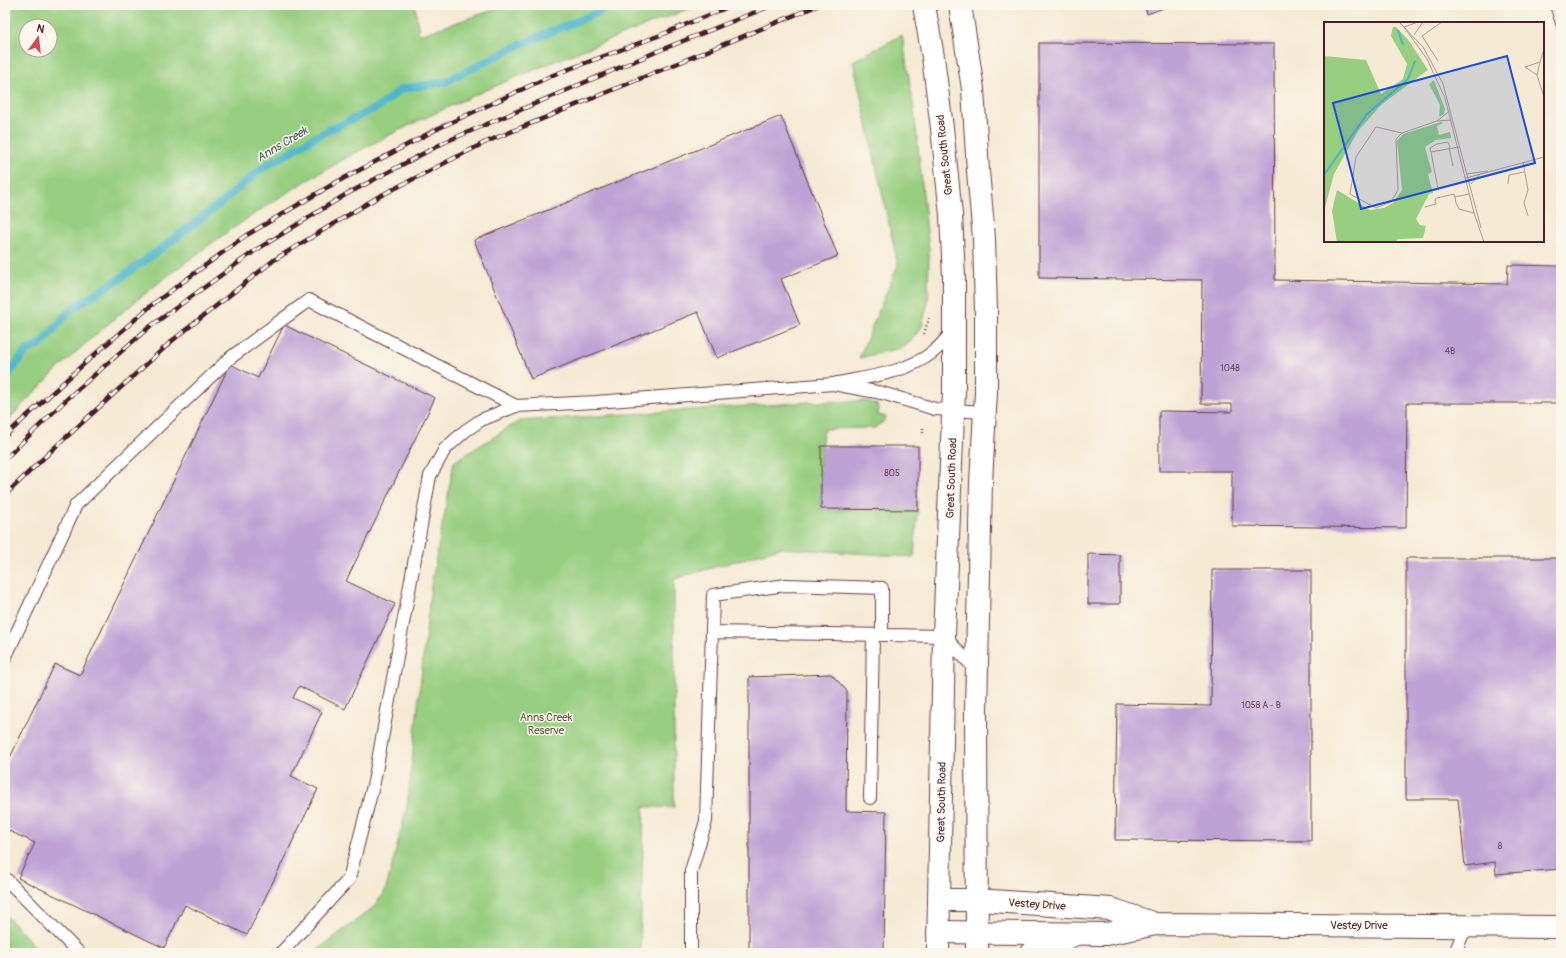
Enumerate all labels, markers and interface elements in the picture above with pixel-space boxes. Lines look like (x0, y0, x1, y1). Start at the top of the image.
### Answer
north arrow (18, 18, 58, 58)
text: N (35, 22, 46, 36)
inset map (1324, 22, 1544, 242)
street label: Great South Road (934, 114, 955, 196)
water label: Anns Creek (254, 123, 312, 166)
house number: 4B (1445, 346, 1455, 357)
house number: 1048 (1220, 363, 1240, 374)
street label: Great South Road (944, 437, 959, 519)
house number: 805 (884, 468, 900, 479)
house number: 1058 A - B (1241, 700, 1281, 711)
park label: Anns Creek Reserve (520, 711, 573, 737)
street label: Great South Road (934, 762, 949, 842)
house number: 8 (1498, 841, 1503, 852)
street label: Vestey Drive (1008, 896, 1067, 913)
street label: Vestey Drive (1330, 919, 1388, 932)

